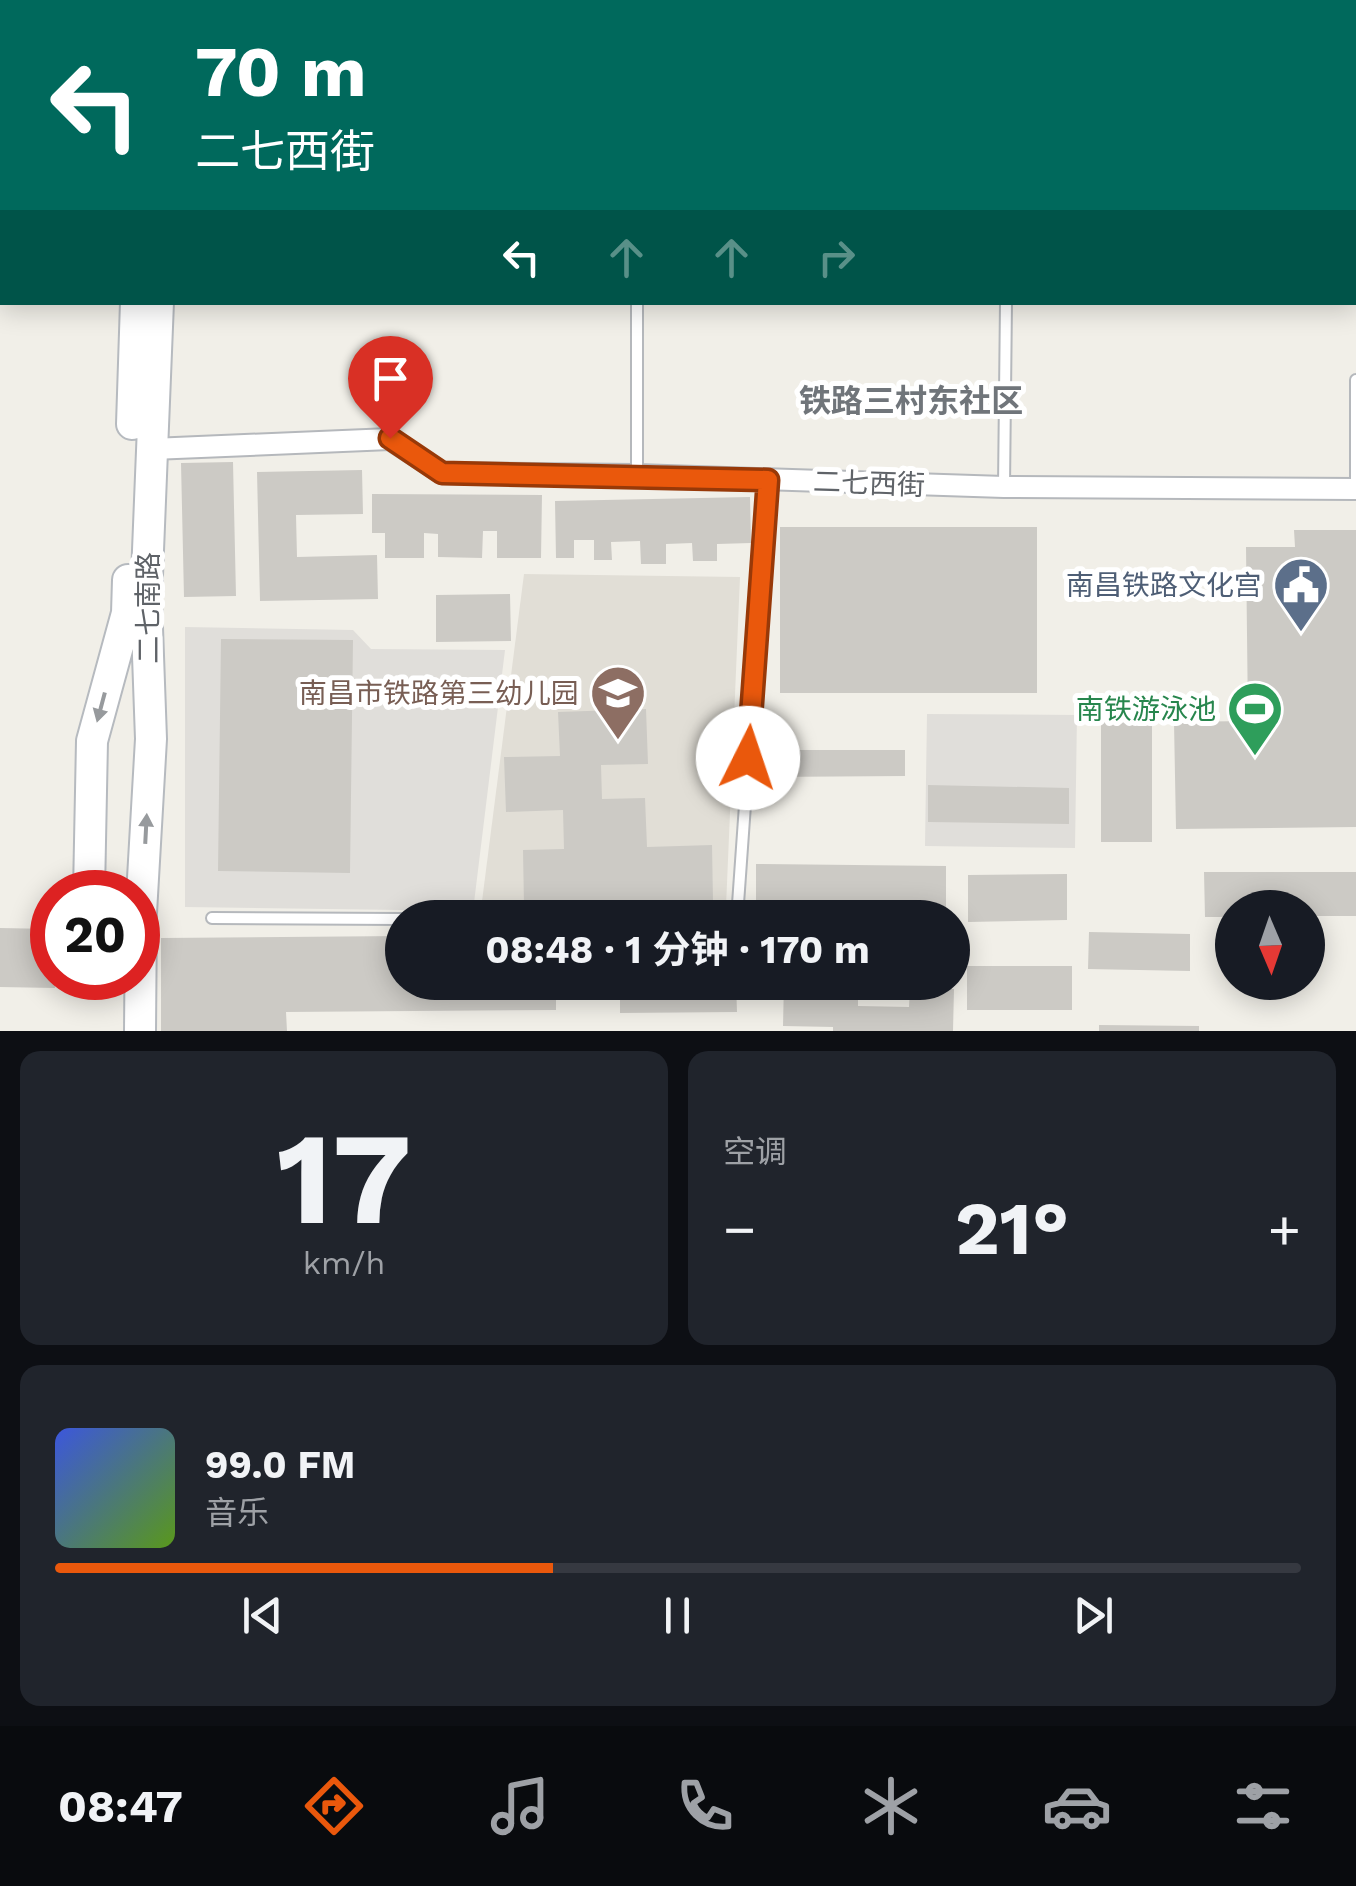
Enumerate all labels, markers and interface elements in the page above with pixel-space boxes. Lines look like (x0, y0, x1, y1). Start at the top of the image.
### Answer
text: 70 m (195, 31, 367, 113)
icon: left (30, 40, 160, 170)
text: 二七西街 (195, 125, 375, 178)
icon: left (494, 230, 549, 285)
icon: ahead (599, 230, 654, 285)
icon: ahead (704, 230, 759, 285)
icon: right (809, 230, 864, 285)
pin (348, 336, 433, 439)
icon: arrive (363, 351, 418, 406)
district label: 铁路三村东社区 (799, 382, 1023, 420)
street label: 二七西街 (812, 465, 926, 502)
street label: 二七南路 (132, 552, 165, 664)
public building icon: 南昌铁路文化宫 (1271, 555, 1331, 634)
place label: 南昌铁路文化宫 (1066, 569, 1262, 602)
school or university icon: 南昌市铁路第三幼儿园 (588, 663, 648, 742)
place label: 南昌市铁路第三幼儿园 (299, 677, 579, 710)
sports icon: 南铁游泳池 (1225, 679, 1285, 758)
one-way arrow (93, 692, 109, 723)
place label: 南铁游泳池 (1076, 693, 1216, 726)
position arrow (696, 706, 800, 810)
one-way arrow (138, 812, 154, 844)
speed limit sign: 20 (30, 870, 160, 1000)
north arrow (1215, 890, 1325, 1000)
map controls (1215, 890, 1325, 1000)
text: 08:48 · 1 分钟 · 170 m (485, 928, 870, 972)
text: 17 (276, 1102, 412, 1255)
text: 空调 (723, 1133, 787, 1171)
text: 21° (955, 1184, 1069, 1272)
text: − (723, 1197, 756, 1261)
text: + (1268, 1197, 1301, 1261)
text: km/h (303, 1244, 385, 1282)
text: 99.0 FM (205, 1443, 355, 1487)
text: 音乐 (205, 1494, 269, 1532)
icon: previous (235, 1588, 290, 1643)
icon: pause (650, 1588, 705, 1643)
icon: next (1066, 1588, 1121, 1643)
icon: directions (299, 1771, 369, 1841)
icon: music (485, 1771, 555, 1841)
icon: phone (670, 1771, 740, 1841)
icon: climate (856, 1771, 926, 1841)
icon: car (1042, 1771, 1112, 1841)
icon: filters (1228, 1771, 1298, 1841)
text: 08:47 (58, 1780, 183, 1833)

